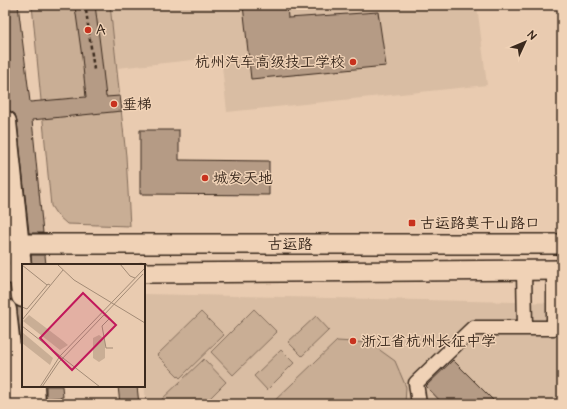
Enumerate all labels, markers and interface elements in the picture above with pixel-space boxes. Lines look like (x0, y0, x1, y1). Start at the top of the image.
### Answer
place label: A (96, 20, 106, 41)
north arrow (505, 22, 545, 62)
marker: A (83, 25, 93, 35)
text: N (524, 28, 540, 43)
place label: 杭州汽车高级技工学校 (195, 52, 345, 73)
marker: 杭州汽车高级技工学校 (348, 57, 358, 67)
place label: 垂梯 (122, 94, 152, 115)
marker: 垂梯 (109, 99, 119, 109)
place label: 城发天地 (213, 168, 273, 189)
marker: 城发天地 (200, 173, 210, 183)
place label: 古运路莫干山路口 (420, 213, 540, 234)
marker: 古运路莫干山路口 (407, 218, 417, 228)
street label: 古运路 (267, 234, 313, 255)
inset map (22, 264, 145, 387)
place label: 浙江省杭州长征中学 (361, 331, 496, 352)
marker: 浙江省杭州长征中学 (348, 336, 358, 346)

